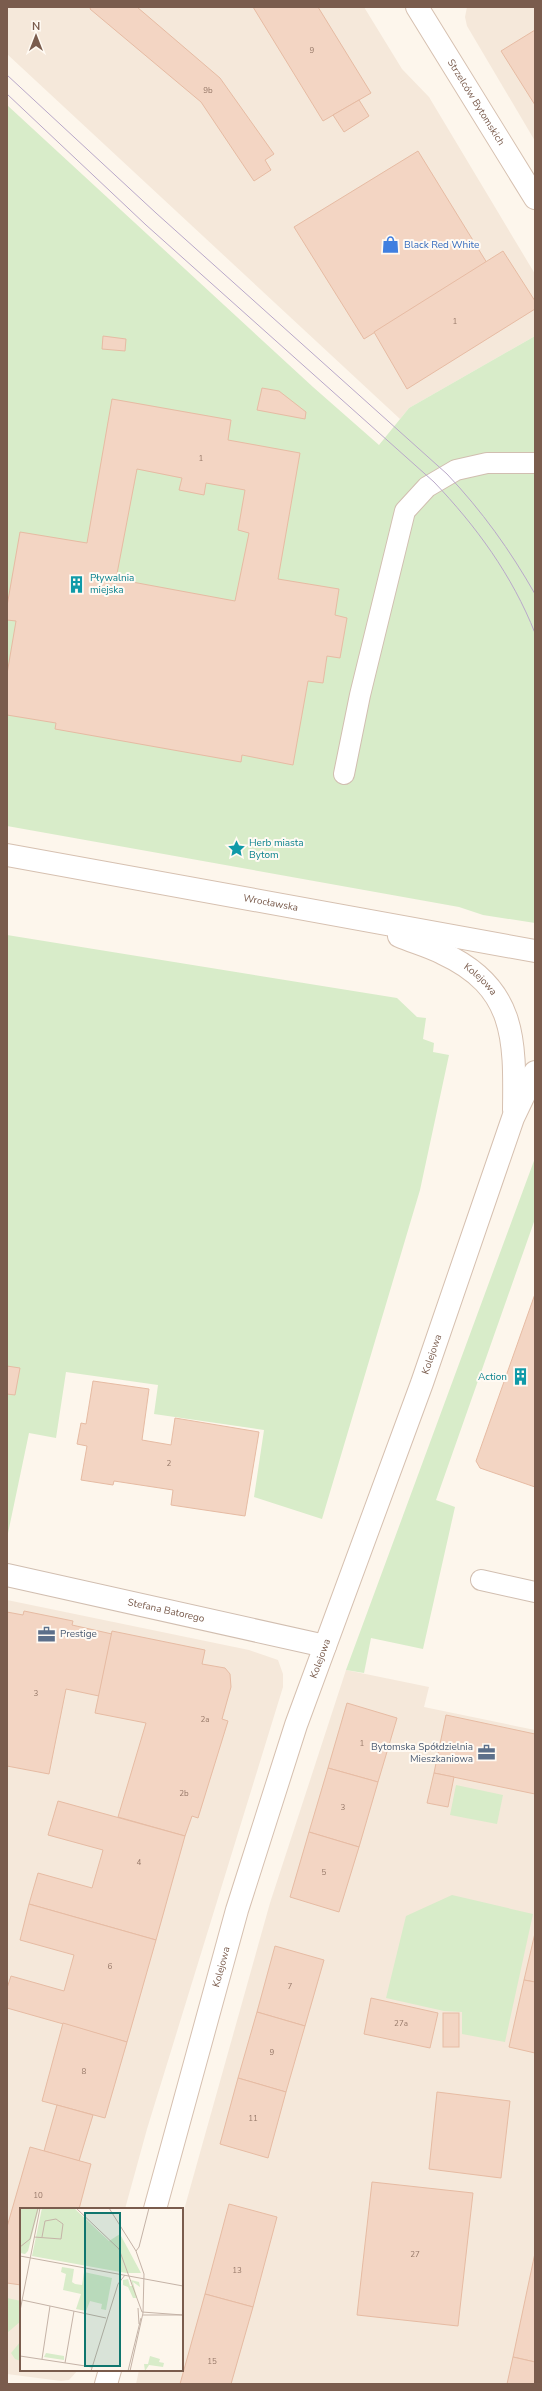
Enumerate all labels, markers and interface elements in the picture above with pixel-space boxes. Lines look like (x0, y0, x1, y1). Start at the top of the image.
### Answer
north arrow (16, 16, 56, 56)
text: N (32, 19, 40, 34)
house number: 9 (310, 45, 315, 56)
street label: Strzelców Bytomskich (444, 56, 508, 148)
house number: 9b (203, 85, 213, 96)
shop icon: Black Red White (381, 235, 401, 255)
place label: Black Red White (404, 238, 479, 252)
house number: 1 (453, 316, 458, 327)
house number: 1 (199, 453, 204, 464)
place label: Pływalnia miejska (90, 571, 134, 597)
building icon: Pływalnia miejska (67, 574, 87, 594)
place label: Herb miasta Bytom (249, 836, 304, 862)
place icon: Herb miasta Bytom (226, 839, 246, 859)
street label: Wrocławska (242, 891, 299, 915)
street label: Kolejowa (461, 960, 500, 998)
street label: Kolejowa (418, 1332, 445, 1376)
building icon: Action (510, 1367, 530, 1387)
place label: Action (478, 1370, 507, 1384)
house number: 2 (167, 1458, 172, 1469)
street label: Stefana Batorego (126, 1595, 206, 1626)
office icon: Prestige (37, 1624, 57, 1644)
place label: Prestige (60, 1627, 97, 1641)
street label: Kolejowa (307, 1637, 334, 1680)
house number: 3 (34, 1688, 39, 1699)
house number: 2a (200, 1714, 210, 1725)
house number: 1 (360, 1738, 365, 1749)
place label: Bytomska Spółdzielnia Mieszkaniowa (371, 1740, 473, 1766)
office icon: Bytomska Spółdzielnia Mieszkaniowa (476, 1743, 496, 1763)
house number: 2b (179, 1788, 189, 1799)
house number: 3 (341, 1802, 346, 1813)
house number: 4 (137, 1857, 142, 1868)
house number: 5 (322, 1867, 327, 1878)
street label: Kolejowa (209, 1945, 234, 1989)
house number: 6 (108, 1961, 113, 1972)
house number: 7 (288, 1981, 293, 1992)
house number: 27a (394, 2018, 408, 2029)
house number: 9 (270, 2047, 275, 2058)
house number: 8 (82, 2066, 87, 2077)
house number: 11 (248, 2113, 258, 2124)
house number: 10 (33, 2190, 43, 2201)
inset map (20, 2208, 183, 2371)
house number: 27 (410, 2249, 420, 2260)
house number: 13 (232, 2265, 242, 2276)
house number: 15 (207, 2356, 217, 2367)

